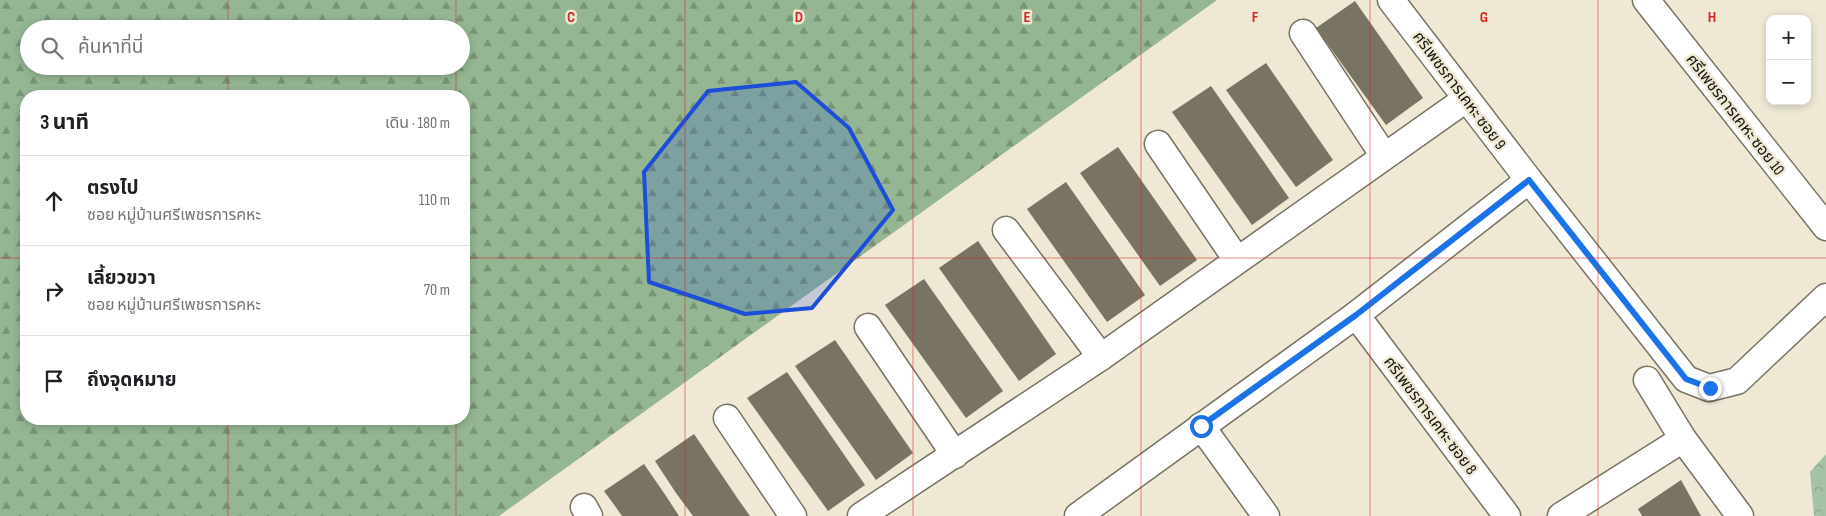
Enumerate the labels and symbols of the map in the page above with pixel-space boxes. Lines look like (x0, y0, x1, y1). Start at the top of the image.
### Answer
text: C (567, 8, 575, 27)
text: D (795, 8, 803, 27)
text: E (1024, 8, 1031, 27)
text: F (1252, 8, 1259, 27)
text: G (1480, 8, 1488, 27)
text: H (1708, 8, 1716, 27)
street label: ศรีเพชรการเคหะ ซอย 9 (1408, 28, 1509, 154)
street label: ศรีเพชรการเคหะ ซอย 10 (1682, 51, 1788, 179)
street label: ศรีเพชรการเคหะ ซอย 8 (1379, 353, 1480, 479)
route end (1699, 377, 1722, 400)
route start (1190, 415, 1213, 438)

